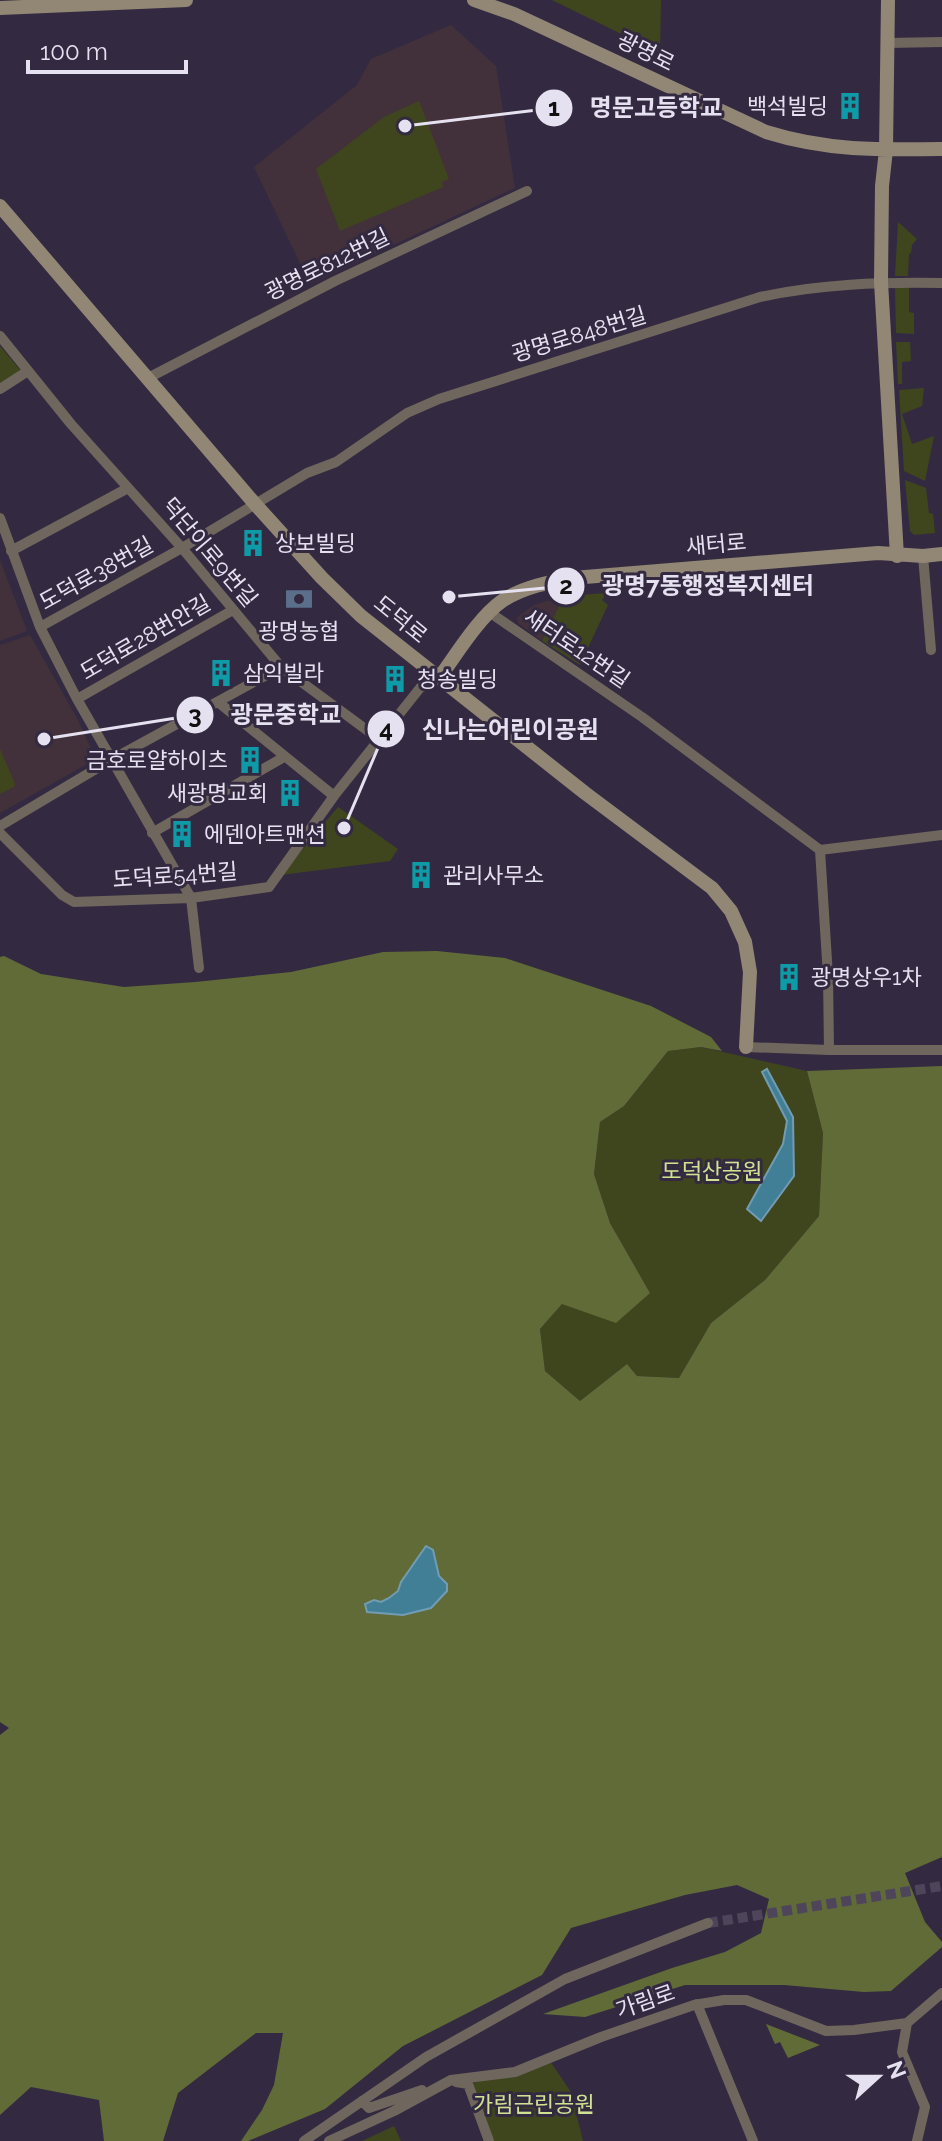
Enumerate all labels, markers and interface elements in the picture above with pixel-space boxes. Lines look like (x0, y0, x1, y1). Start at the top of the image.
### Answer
scale bar (28, 24, 186, 74)
street label: 광명로 (613, 26, 679, 76)
text: 100 m (40, 37, 108, 66)
callout: 명문고등학교 (534, 84, 738, 132)
building icon: 백석빌딩 (835, 91, 865, 121)
text: 1 (548, 93, 560, 122)
text: 명문고등학교 (590, 93, 722, 122)
place label: 백석빌딩 (747, 93, 828, 119)
street label: 광명로812번길 (261, 223, 393, 305)
street label: 광명로848번길 (509, 301, 649, 367)
street label: 덕단이로9번길 (157, 492, 263, 612)
building icon: 상보빌딩 (238, 528, 268, 558)
street label: 새터로 (685, 528, 747, 560)
place label: 상보빌딩 (275, 530, 356, 556)
street label: 도덕로38번길 (35, 531, 157, 615)
callout: 광명7동행정복지센터 (546, 562, 831, 610)
text: 2 (559, 571, 573, 600)
text: 광명7동행정복지센터 (602, 571, 814, 600)
bank icon: 광명농협 (284, 584, 314, 614)
street label: 도덕로28번안길 (75, 589, 215, 685)
street label: 도덕로 (369, 590, 433, 648)
street label: 새터로12번길 (519, 603, 635, 693)
place label: 광명농협 (259, 618, 339, 644)
building icon: 삼익빌라 (206, 658, 236, 688)
place label: 삼익빌라 (243, 660, 324, 686)
building icon: 청송빌딩 (380, 664, 410, 694)
place label: 청송빌딩 (417, 666, 498, 692)
callout: 광문중학교 (175, 691, 358, 739)
text: 3 (188, 700, 202, 729)
text: 광문중학교 (231, 700, 341, 729)
callout: 신나는어린이공원 (366, 705, 614, 753)
text: 4 (379, 715, 393, 744)
text: 신나는어린이공원 (422, 715, 598, 744)
building icon: 금호로얄하이츠 (235, 745, 265, 775)
place label: 금호로얄하이츠 (86, 747, 228, 773)
building icon: 새광명교회 (275, 778, 305, 808)
place label: 새광명교회 (167, 780, 268, 806)
building icon: 에덴아트맨션 (167, 819, 197, 849)
place label: 에덴아트맨션 (204, 821, 325, 847)
street label: 도덕로54번길 (112, 858, 238, 892)
building icon: 관리사무소 (406, 860, 436, 890)
place label: 관리사무소 (443, 862, 544, 888)
building icon: 광명상우1차 (774, 962, 804, 992)
place label: 광명상우1차 (811, 964, 922, 990)
park label: 도덕산공원 (661, 1158, 763, 1184)
street label: 가림로 (612, 1979, 678, 2023)
north arrow (838, 2037, 918, 2117)
text: N (882, 2057, 912, 2082)
park label: 가림근린공원 (473, 2091, 595, 2117)

